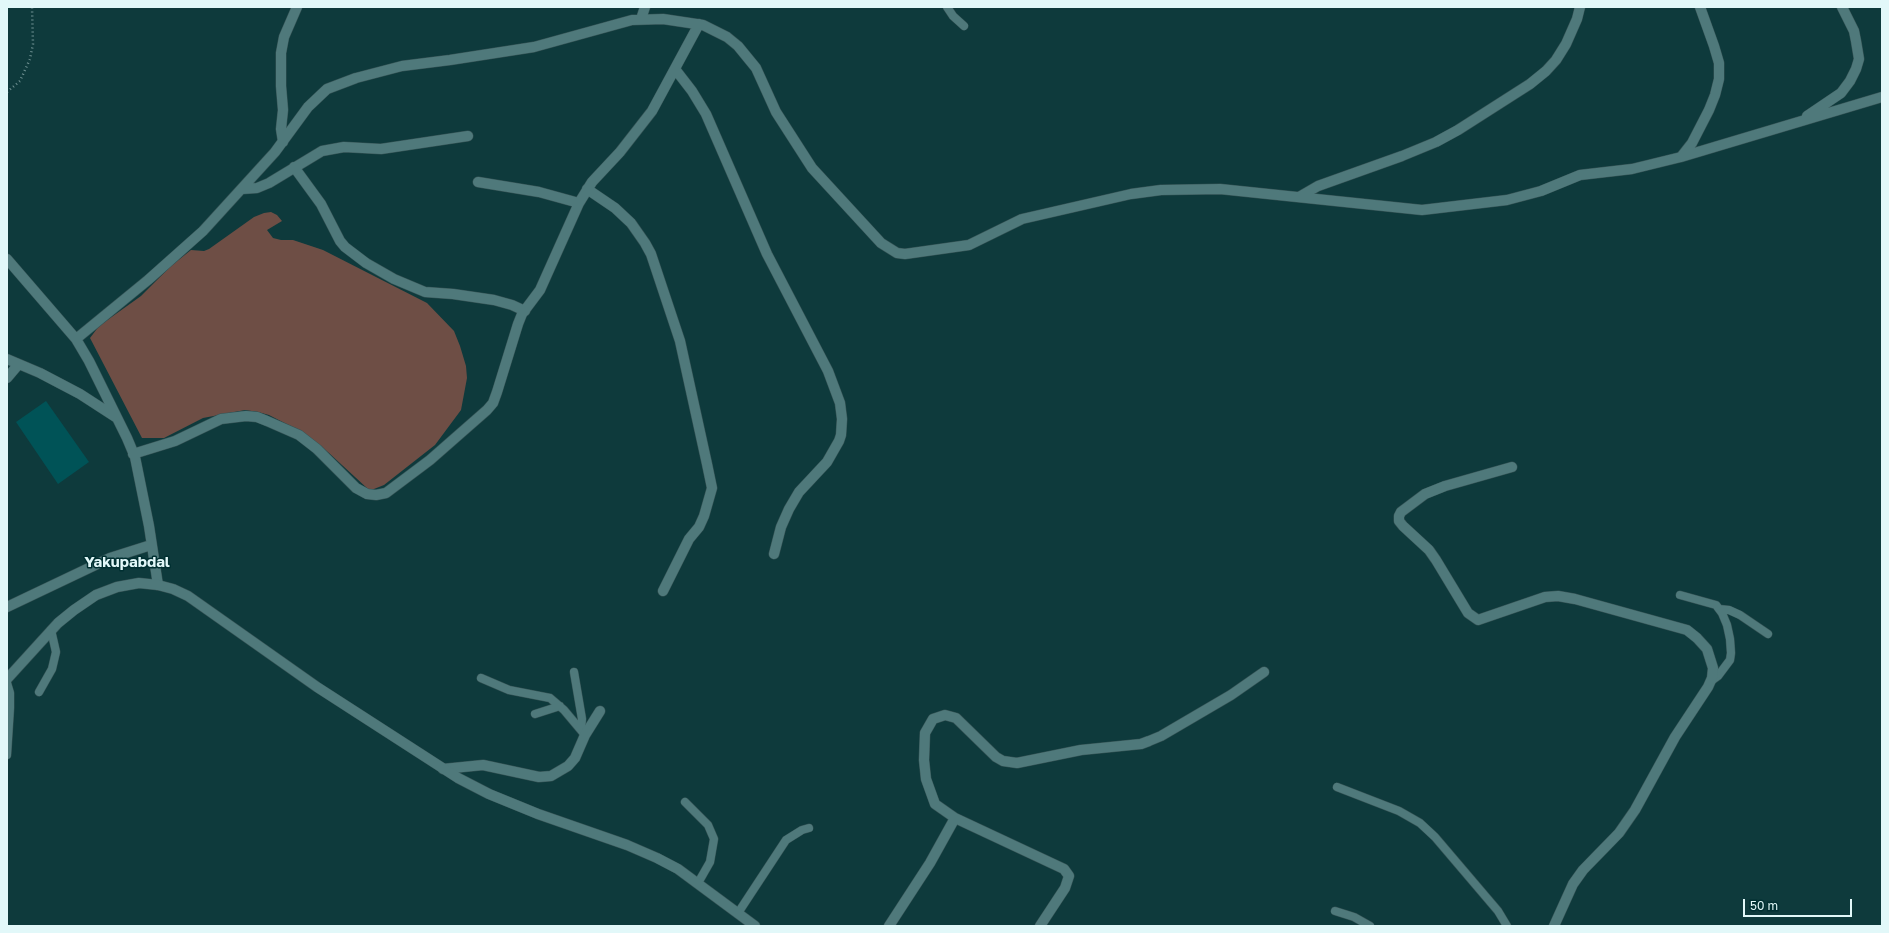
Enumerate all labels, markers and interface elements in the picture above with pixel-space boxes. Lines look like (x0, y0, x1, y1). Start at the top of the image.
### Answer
district label: Yakupabdal (84, 553, 170, 571)
scale bar (1745, 891, 1854, 917)
text: 50 m (1750, 898, 1778, 913)

